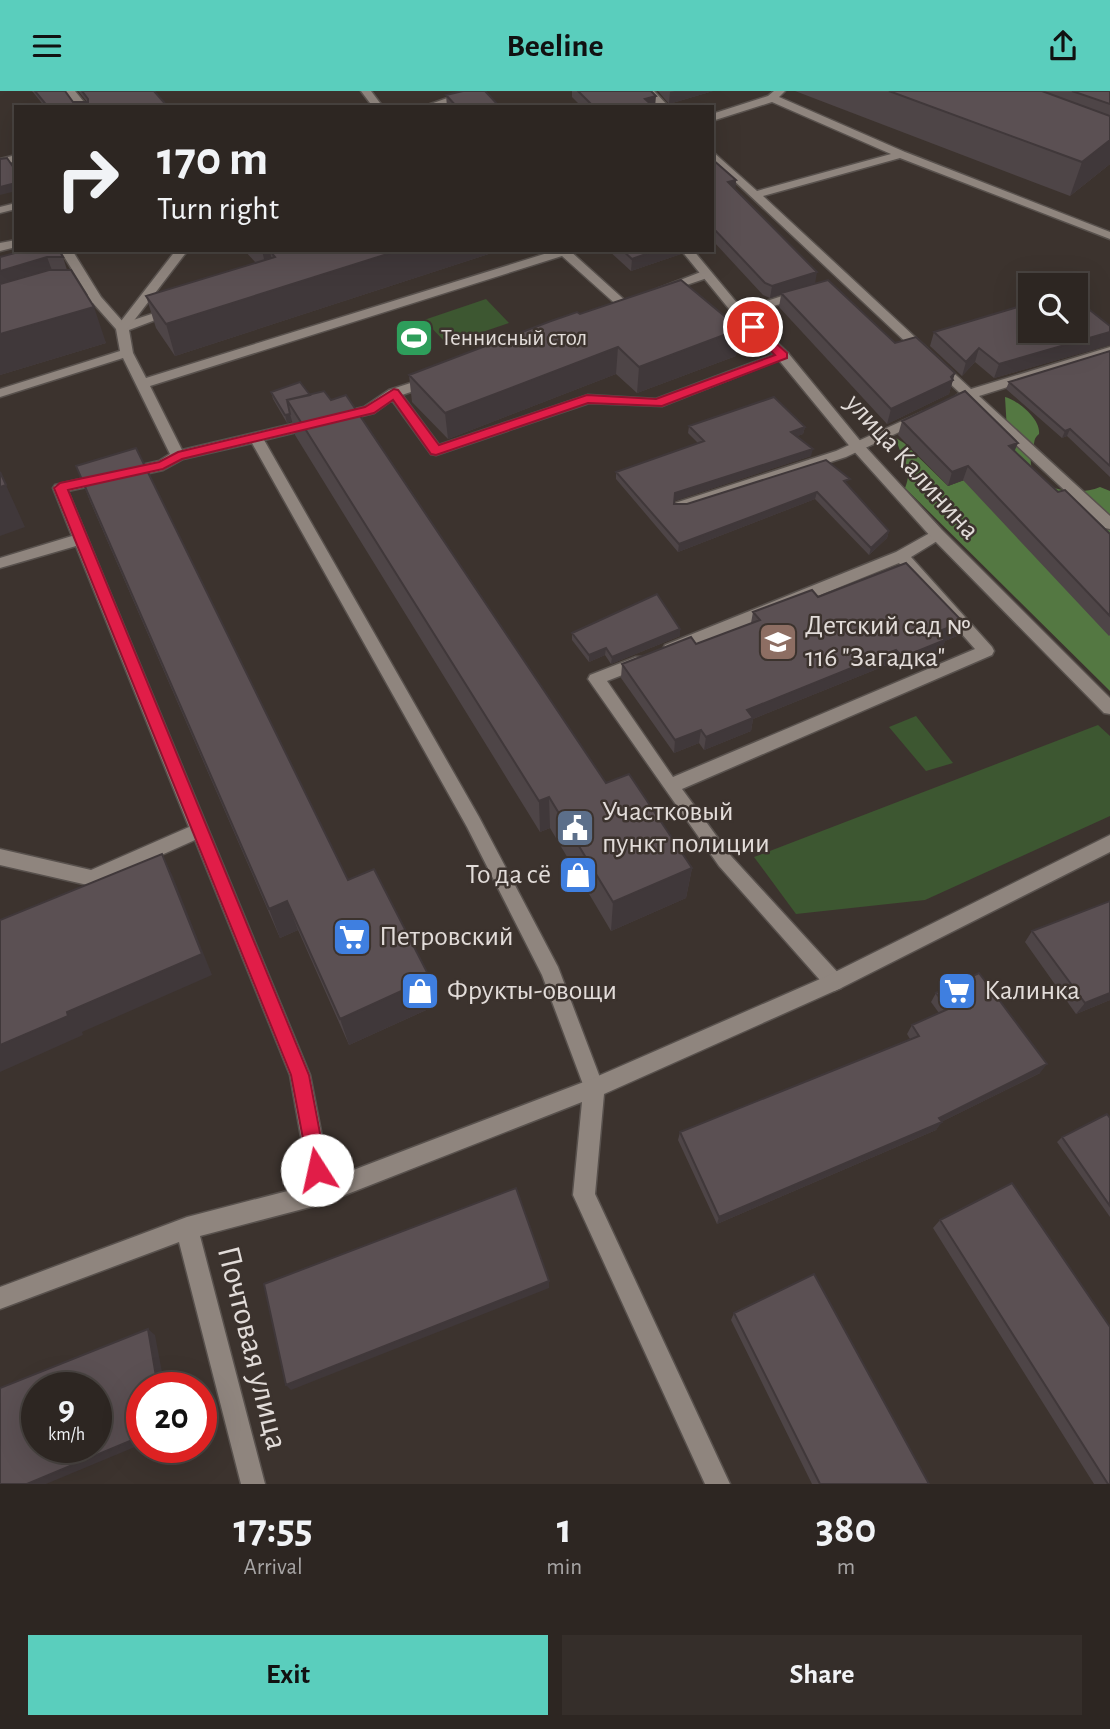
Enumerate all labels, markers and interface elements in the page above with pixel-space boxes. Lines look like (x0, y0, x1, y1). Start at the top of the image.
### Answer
icon: menu (28, 27, 66, 65)
icon: share (1044, 27, 1082, 65)
text: Beeline (506, 30, 604, 62)
icon: right (42, 133, 133, 224)
text: 170 m (157, 135, 268, 184)
text: Turn right (157, 193, 279, 225)
map controls (1018, 273, 1088, 343)
button: search (1018, 273, 1088, 343)
pin (723, 297, 783, 357)
icon: arrive (734, 308, 772, 346)
sports icon: Теннисный стол (393, 317, 435, 359)
place label: Теннисный стол (441, 327, 587, 350)
street label: улица Калинина (839, 388, 984, 545)
place label: Детский сад № 116 "Загадка" (805, 612, 971, 672)
school or university icon: Детский сад № 116 "Загадка" (757, 621, 799, 663)
place label: Участковый пункт полиции (602, 798, 770, 858)
public building icon: Участковый пункт полиции (554, 807, 596, 849)
shop icon: То да сё (557, 854, 599, 896)
place label: То да сё (466, 861, 551, 889)
supermarket icon: Петровский (331, 916, 373, 958)
place label: Петровский (379, 923, 514, 951)
shop icon: Фрукты-овощи (399, 970, 441, 1012)
supermarket icon: Калинка (936, 970, 978, 1012)
place label: Фрукты-овощи (447, 977, 617, 1005)
place label: Калинка (984, 977, 1080, 1005)
position arrow (280, 1133, 354, 1207)
street label: Почтовая улица (211, 1243, 293, 1453)
speed limit sign: 20 (126, 1372, 217, 1463)
text: 9 (58, 1391, 75, 1426)
text: km/h (48, 1426, 85, 1444)
text: 17:55 (234, 1508, 313, 1550)
text: 1 (557, 1508, 572, 1550)
text: 380 (816, 1508, 876, 1550)
text: Arrival (244, 1556, 303, 1579)
text: min (546, 1556, 582, 1579)
text: m (837, 1556, 855, 1579)
button: Exit (28, 1635, 548, 1715)
button: Share (562, 1635, 1082, 1715)

